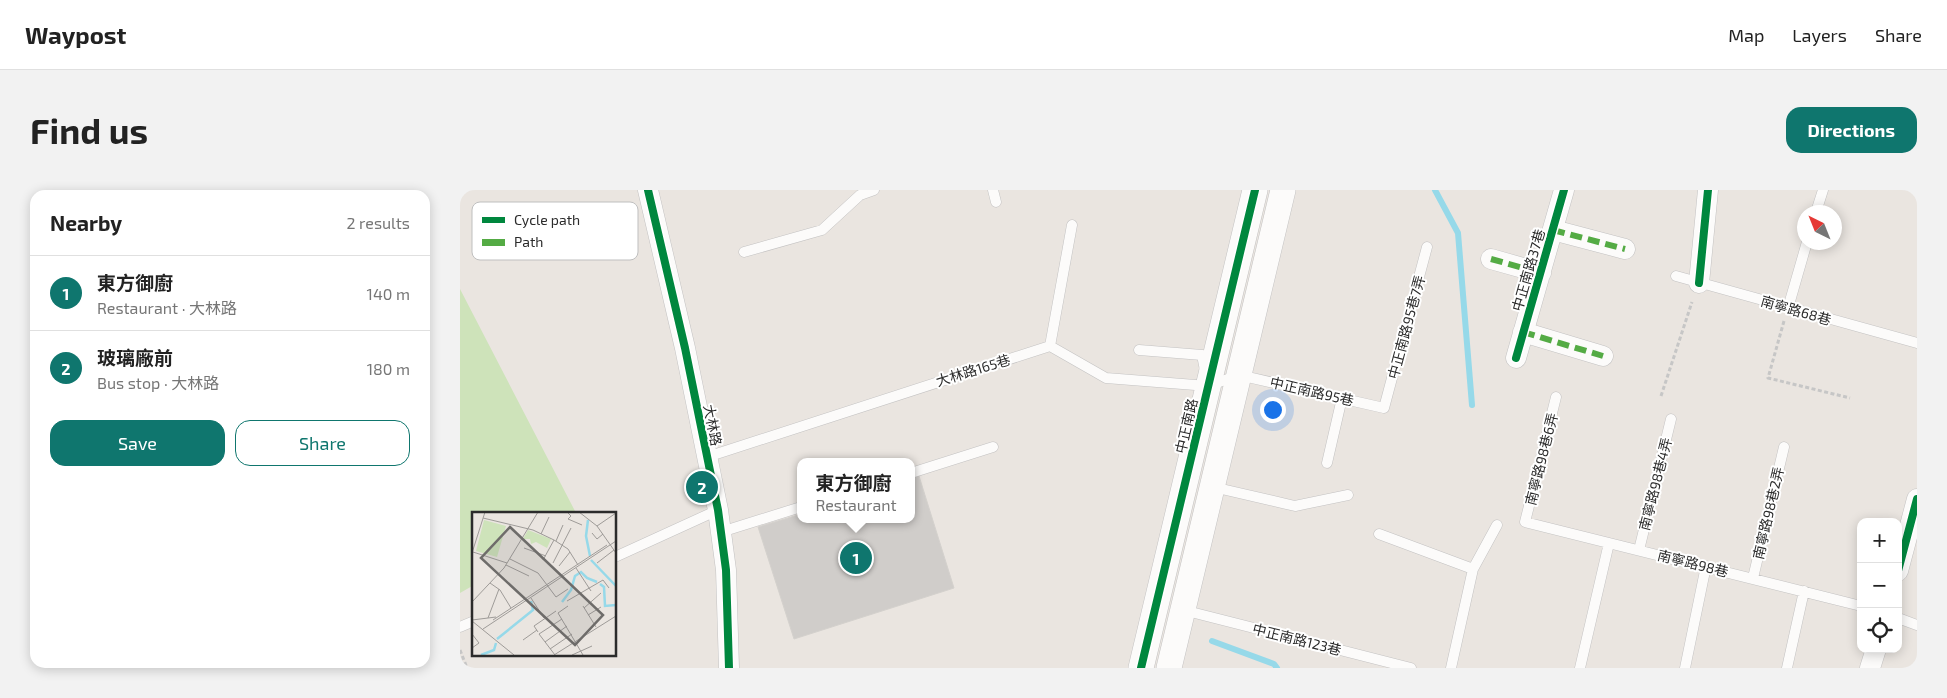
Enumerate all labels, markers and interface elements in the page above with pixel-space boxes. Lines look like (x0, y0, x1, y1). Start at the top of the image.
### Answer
text: Waypost (25, 20, 126, 49)
text: Map (1728, 24, 1764, 46)
text: Layers (1792, 24, 1847, 46)
text: Share (1875, 24, 1922, 46)
button: Directions (1786, 107, 1917, 153)
text: Find us (30, 109, 148, 151)
legend (472, 202, 638, 260)
north arrow (1797, 205, 1842, 250)
text: Nearby (50, 210, 122, 235)
text: Cycle path (514, 211, 580, 228)
text: 2 results (347, 213, 410, 232)
street label: 中正南路37巷 (1508, 227, 1548, 313)
text: Path (514, 233, 543, 250)
text: 東方御廚 (97, 271, 173, 294)
street label: 中正南路95巷7弄 (1384, 273, 1428, 381)
text: 1 (63, 284, 69, 303)
text: 140 m (367, 284, 410, 303)
street label: 南寧路68巷 (1759, 292, 1833, 328)
text: Restaurant · 大林路 (97, 298, 237, 317)
text: 玻璃廠前 (97, 346, 173, 369)
street label: 大林路165巷 (934, 351, 1012, 389)
text: 2 (61, 359, 71, 378)
text: 180 m (367, 359, 410, 378)
text: Bus stop · 大林路 (97, 373, 219, 392)
street label: 中正南路95巷 (1268, 373, 1356, 409)
street label: 中正南路 (1171, 397, 1201, 455)
your location (1260, 397, 1286, 423)
street label: 大林路 (701, 403, 725, 447)
street label: 南寧路98巷6弄 (1521, 411, 1561, 507)
button: Save (50, 420, 225, 466)
button: Share (235, 420, 410, 466)
street label: 南寧路98巷4弄 (1635, 436, 1675, 532)
popup (797, 458, 915, 523)
street label: 南寧路98巷2弄 (1749, 465, 1787, 561)
pin: 2 (686, 468, 718, 506)
text: 東方御廚 (815, 471, 891, 494)
text: Restaurant (815, 495, 897, 514)
inset map (472, 512, 616, 656)
map controls (1857, 518, 1902, 653)
button: + (1857, 518, 1902, 563)
pin: 1 (840, 539, 872, 577)
street label: 南寧路98巷 (1656, 546, 1730, 580)
button: − (1857, 563, 1902, 608)
button: locate (1857, 608, 1902, 653)
street label: 中正南路123巷 (1251, 620, 1343, 658)

